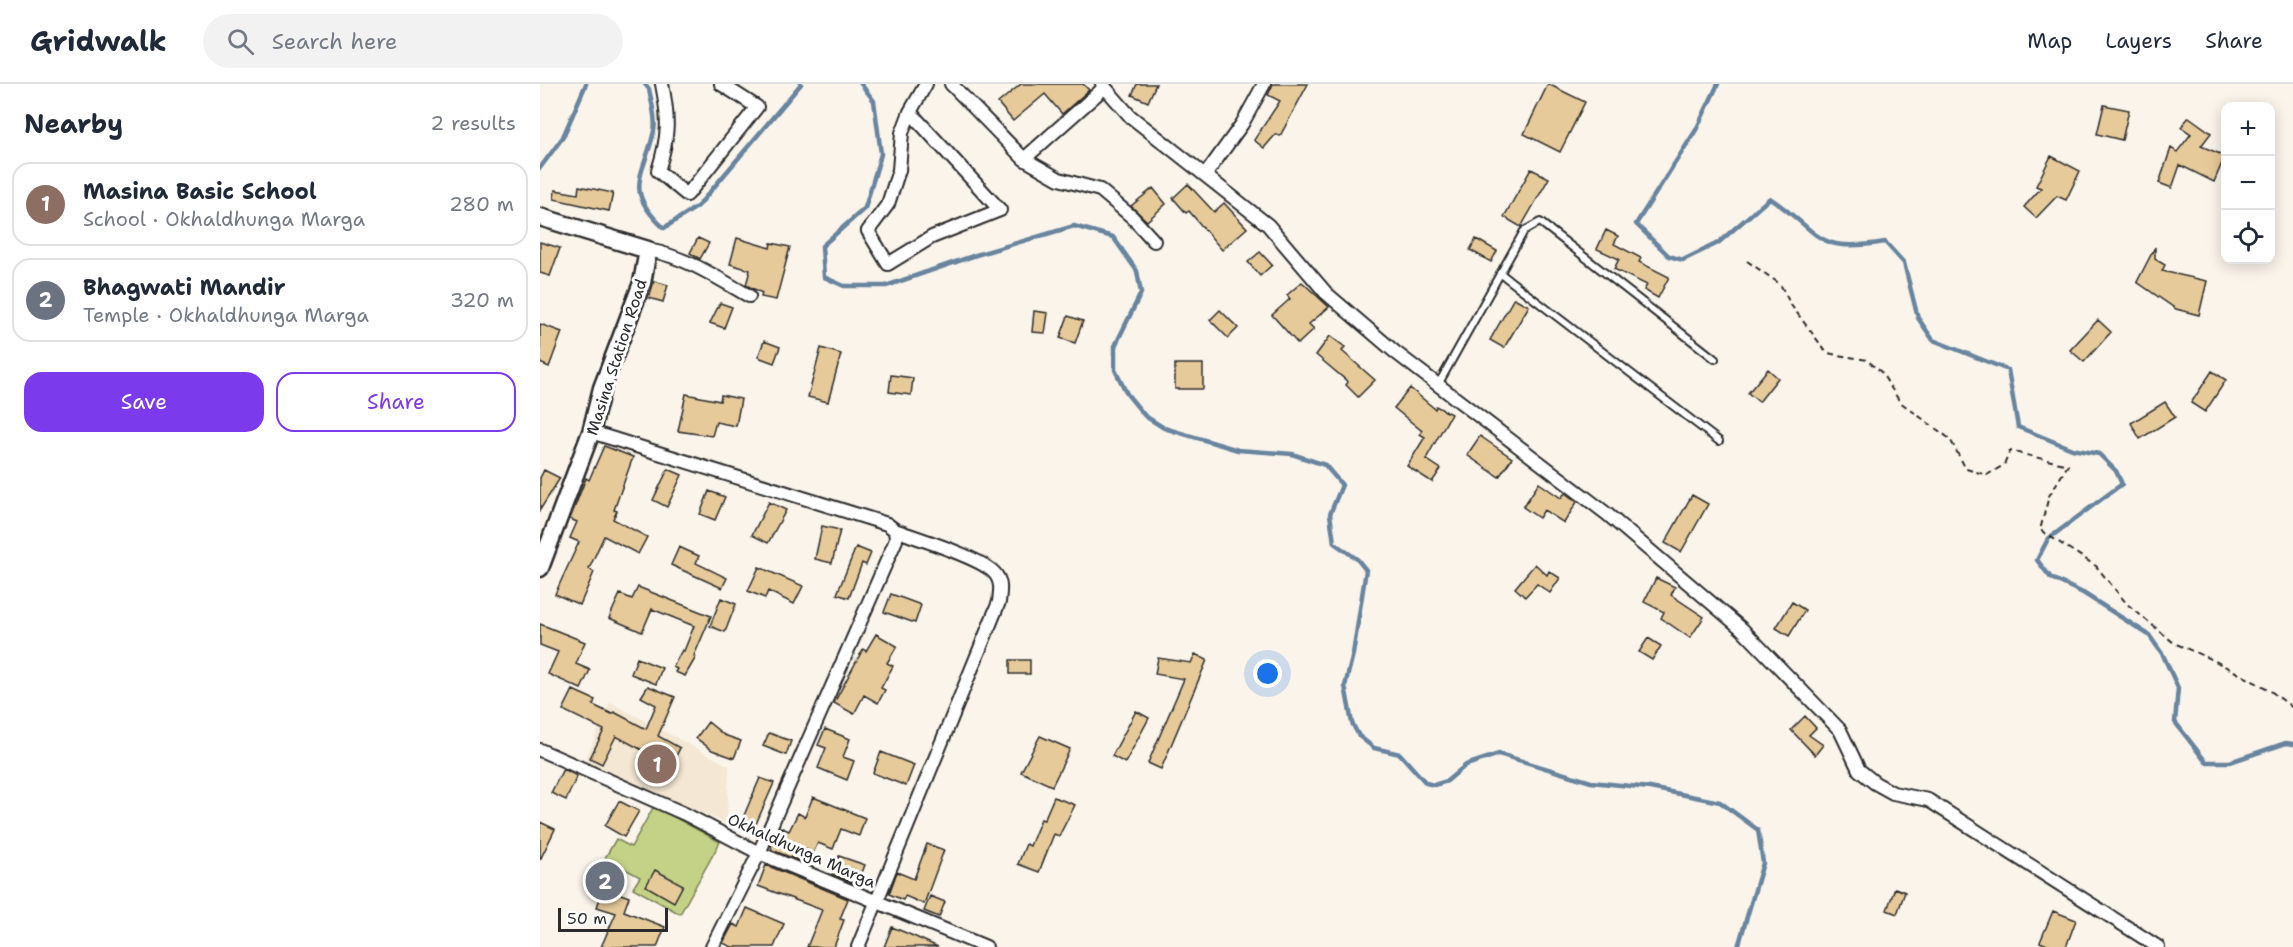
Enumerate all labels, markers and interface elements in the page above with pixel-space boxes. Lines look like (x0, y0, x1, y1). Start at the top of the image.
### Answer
search box (203, 14, 623, 68)
text: Gridwalk (30, 22, 167, 60)
icon: search (224, 25, 257, 58)
text: Search here (272, 27, 398, 56)
text: Map (2027, 27, 2072, 55)
text: Layers (2105, 27, 2172, 55)
text: Share (2205, 27, 2263, 55)
map controls (2221, 102, 2275, 264)
button: + (2221, 102, 2275, 156)
text: Nearby (24, 106, 123, 141)
text: 2 results (430, 110, 516, 136)
button: − (2221, 156, 2275, 210)
text: Masina Basic School (83, 177, 317, 206)
text: 1 (41, 191, 50, 217)
text: 280 m (449, 191, 514, 217)
text: School · Okhaldhunga Marga (83, 206, 365, 232)
button: locate (2221, 210, 2275, 264)
text: Bhagwati Mandir (83, 273, 285, 302)
street label: Masina Station Road (581, 276, 652, 438)
text: 2 (39, 287, 53, 313)
text: 320 m (450, 287, 514, 313)
text: Temple · Okhaldhunga Marga (83, 302, 369, 328)
button: Save (24, 372, 264, 432)
button: Share (276, 372, 516, 432)
your location (1253, 659, 1282, 688)
pin: 1 (638, 742, 676, 786)
street label: Okhaldhunga Marga (724, 808, 879, 893)
pin: 2 (586, 858, 624, 904)
scale bar (558, 905, 668, 932)
text: 50 m (567, 908, 607, 929)

